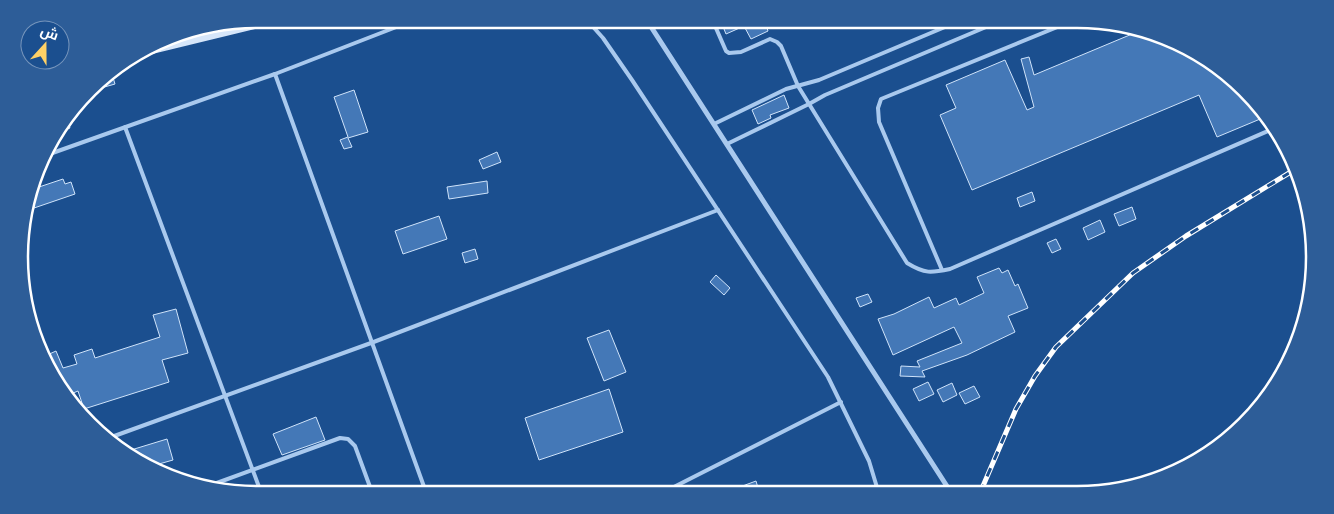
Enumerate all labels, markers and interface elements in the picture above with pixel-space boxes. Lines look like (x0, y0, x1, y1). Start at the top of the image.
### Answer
north arrow (20, 20, 70, 70)
text: ش (38, 21, 61, 45)

